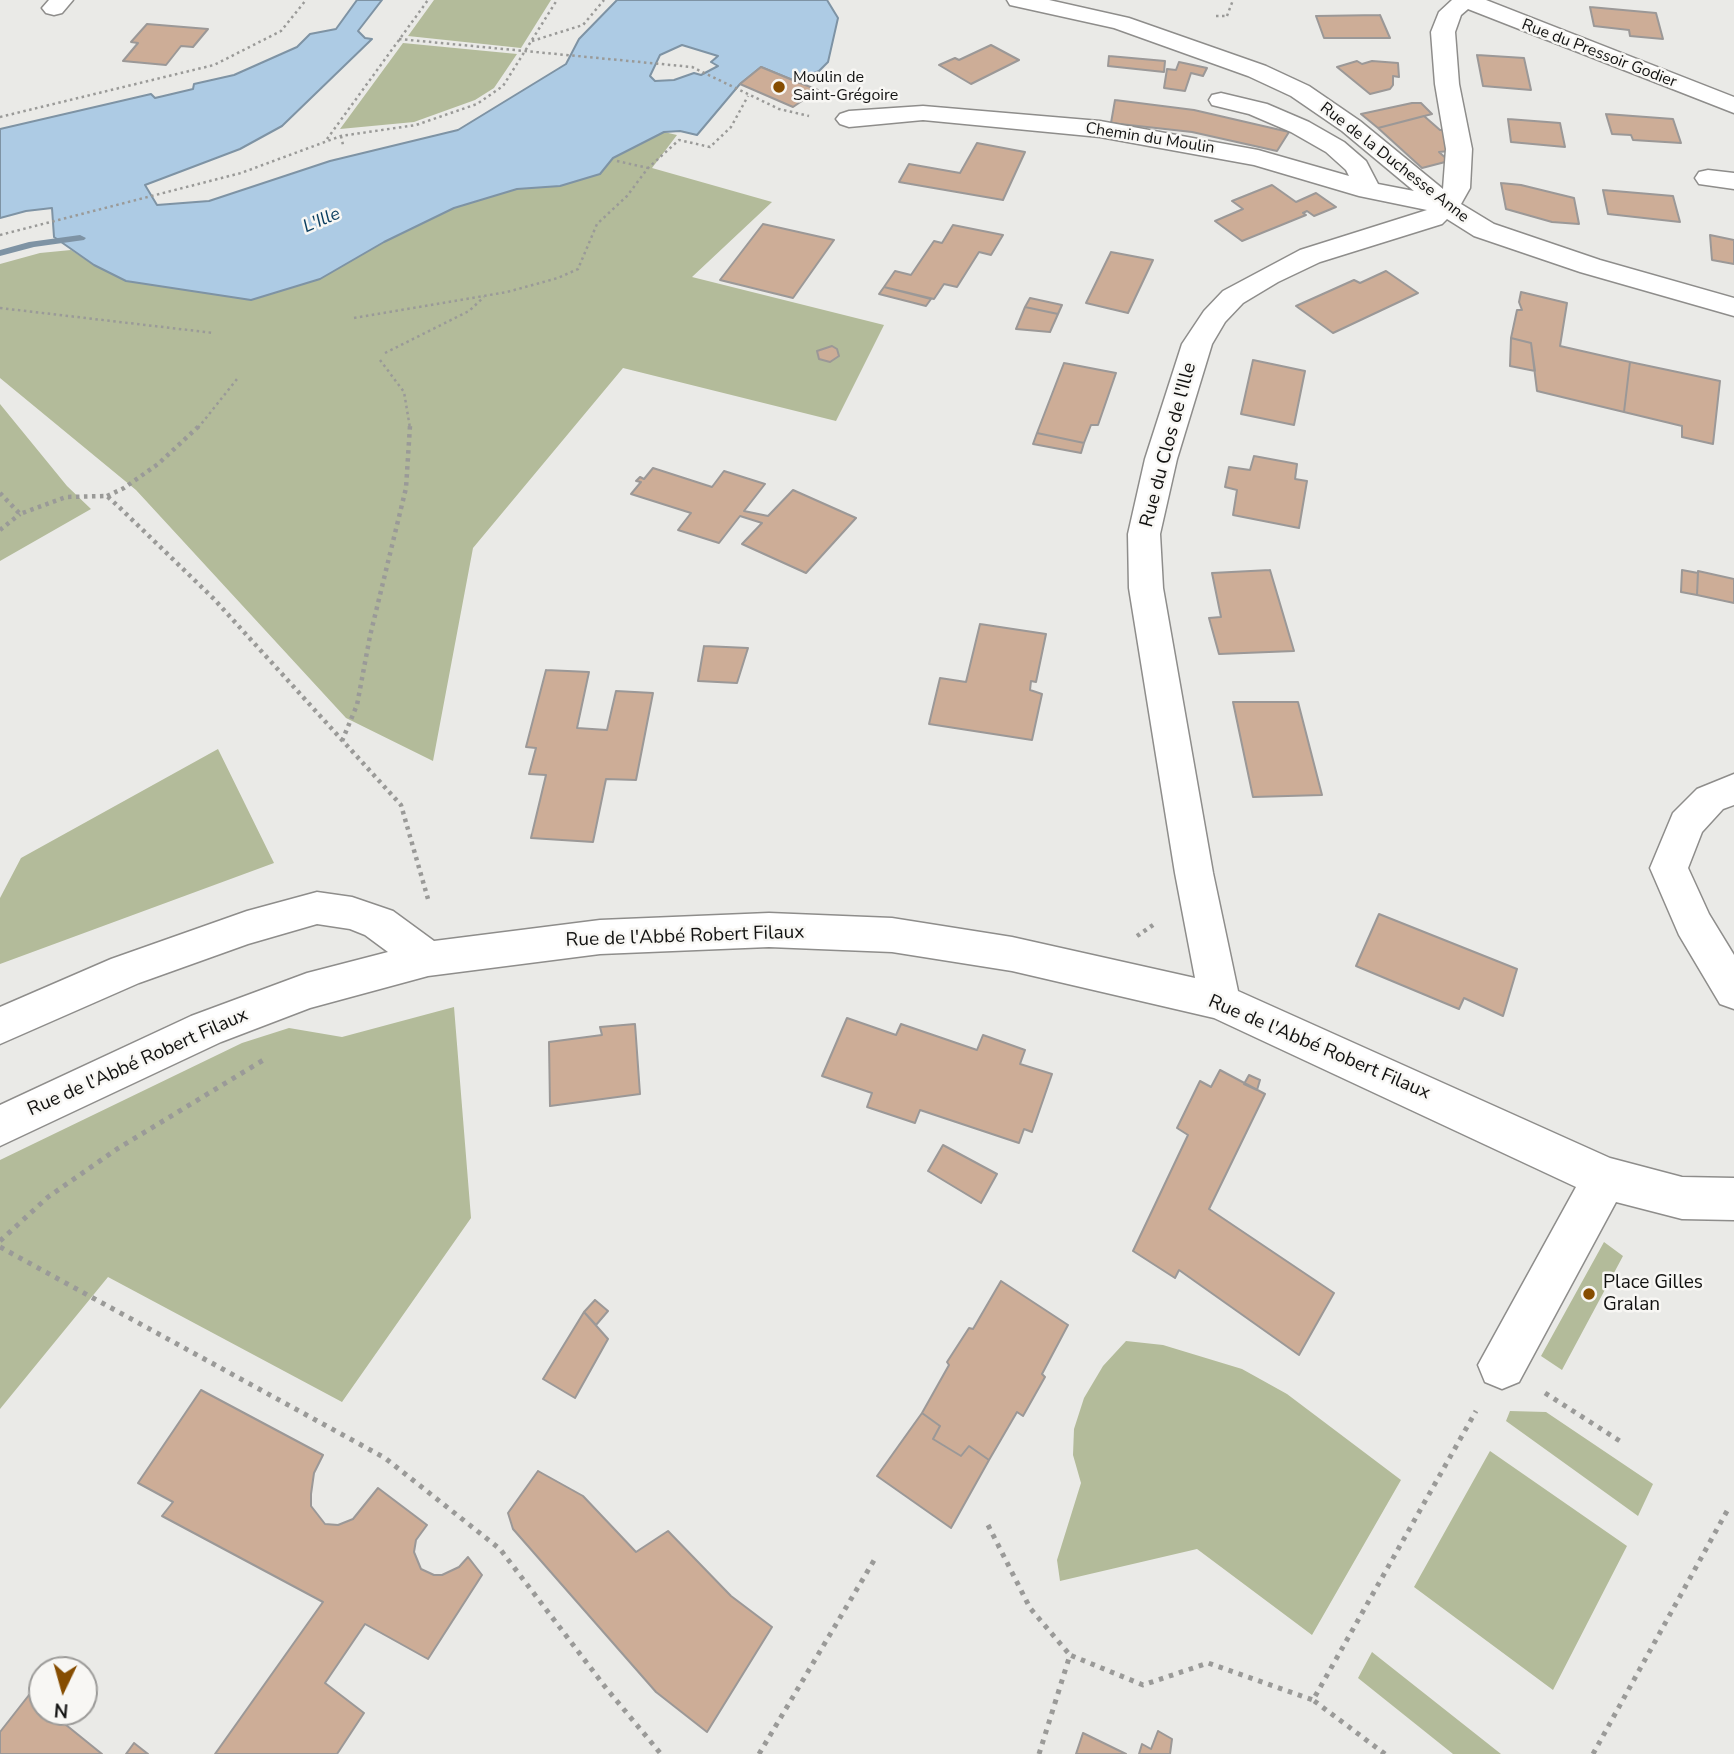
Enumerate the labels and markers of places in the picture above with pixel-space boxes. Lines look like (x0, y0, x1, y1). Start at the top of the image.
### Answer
place label: Moulin de Saint-Grégoire (793, 68, 898, 106)
marker: Moulin de Saint-Grégoire (771, 79, 787, 95)
place label: Place Gilles Gralan (1603, 1272, 1703, 1316)
marker: Place Gilles Gralan (1581, 1286, 1597, 1302)

